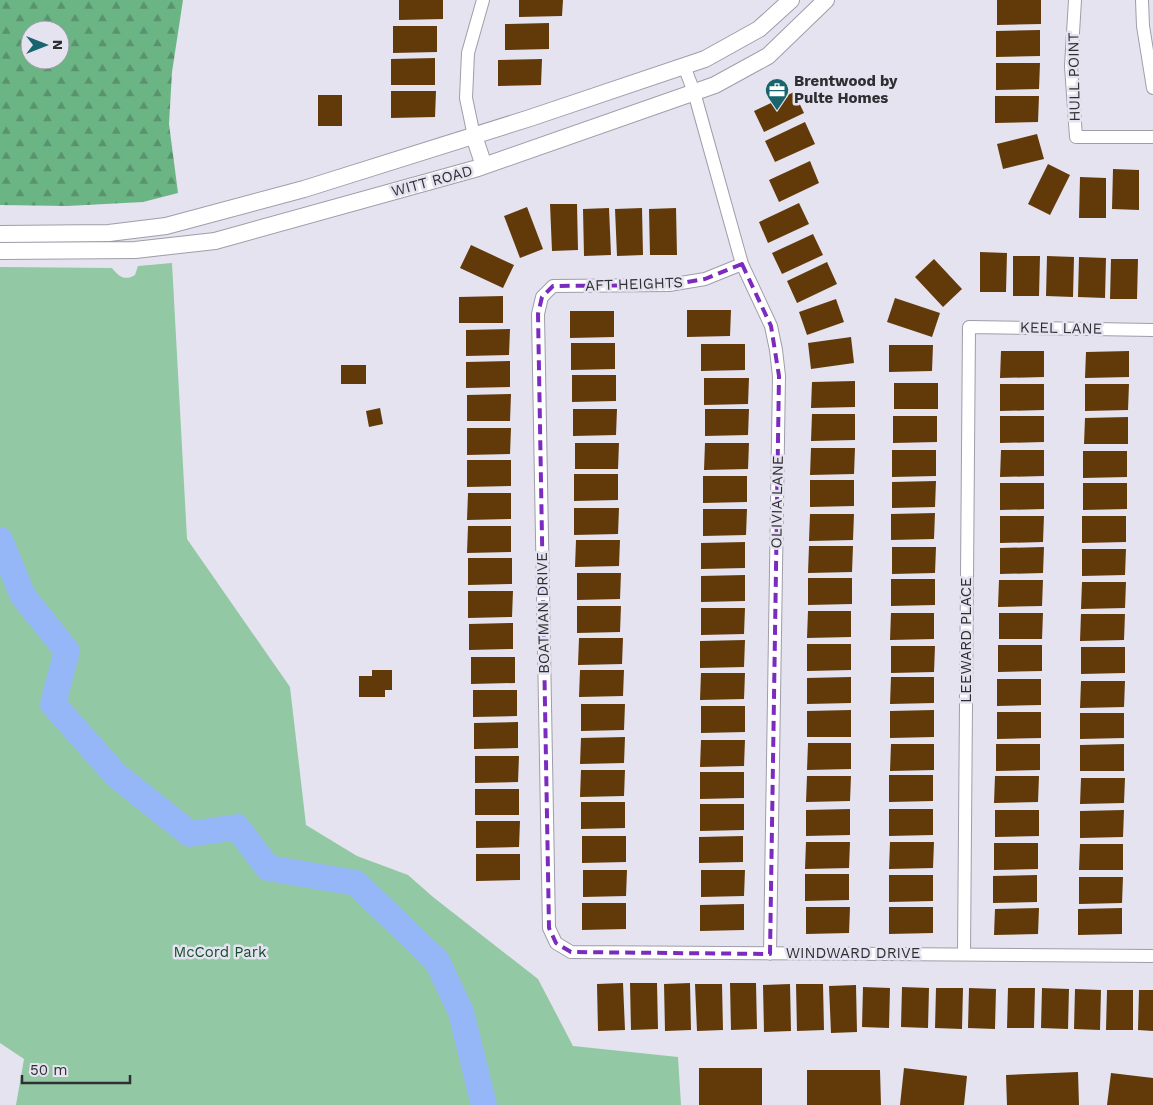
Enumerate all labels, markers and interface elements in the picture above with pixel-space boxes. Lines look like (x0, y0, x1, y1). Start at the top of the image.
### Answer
north arrow (20, 20, 70, 70)
street label: HULL POINT (1064, 32, 1084, 122)
text: N (50, 40, 66, 50)
place label: Brentwood by Pulte Homes (794, 72, 898, 107)
office icon: Brentwood by Pulte Homes (764, 77, 790, 111)
street label: WITT ROAD (389, 162, 475, 200)
street label: AFT HEIGHTS (585, 273, 683, 295)
street label: KEEL LANE (1020, 318, 1102, 338)
street label: OLIVIA LANE (767, 456, 787, 548)
street label: BOATMAN DRIVE (533, 552, 553, 674)
street label: LEEWARD PLACE (957, 577, 975, 703)
park label: McCord Park (174, 943, 267, 961)
street label: WINDWARD DRIVE (786, 944, 920, 962)
scale bar (22, 1052, 130, 1084)
text: 50 m (30, 1061, 67, 1079)

